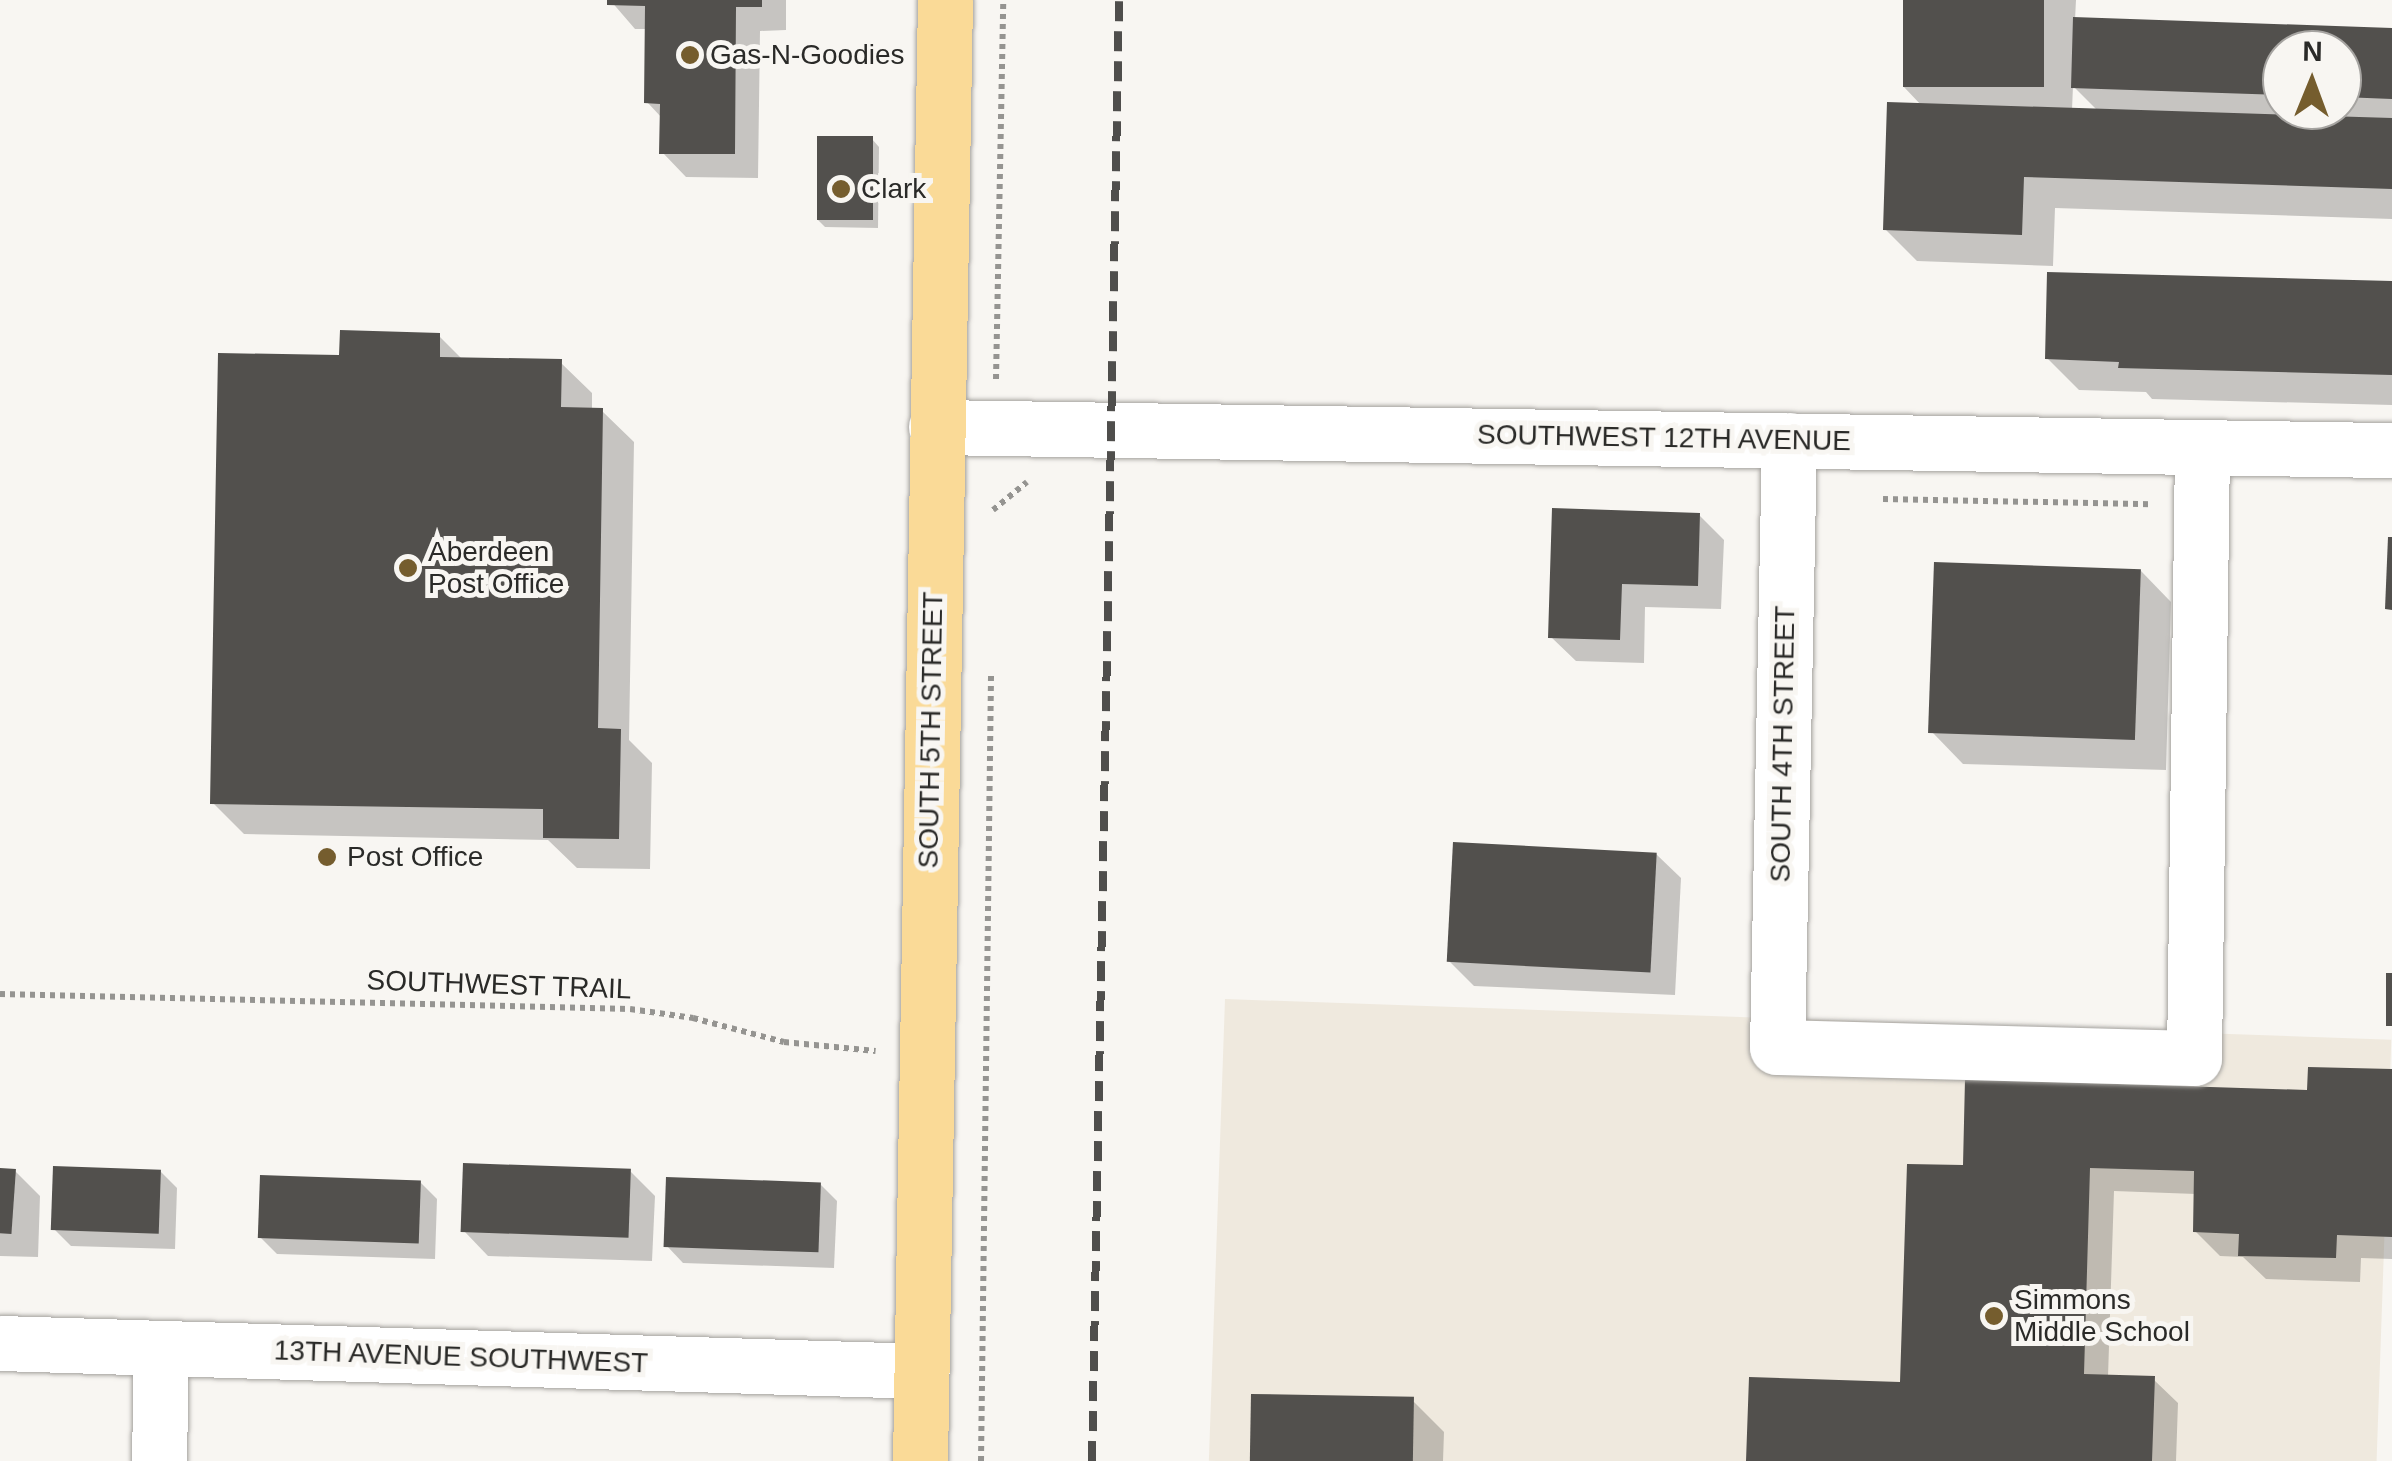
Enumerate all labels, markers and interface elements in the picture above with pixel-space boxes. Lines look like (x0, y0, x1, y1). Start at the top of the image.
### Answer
north arrow (2262, 30, 2362, 130)
text: N (2302, 36, 2323, 67)
place label: Gas-N-Goodies (710, 38, 905, 72)
marker: Gas-N-Goodies (679, 44, 701, 66)
place label: Clark (861, 172, 926, 206)
marker: Clark (830, 178, 852, 200)
street label: SOUTHWEST 12TH AVENUE (1476, 418, 1852, 458)
place label: Aberdeen Post Office (428, 535, 564, 601)
marker: Aberdeen Post Office (397, 557, 419, 579)
street label: SOUTH 5TH STREET (912, 591, 950, 869)
street label: SOUTH 4TH STREET (1764, 605, 1802, 883)
place label: Post Office (347, 840, 483, 874)
marker: Post Office (316, 846, 338, 868)
street label: SOUTHWEST TRAIL (365, 964, 633, 1006)
place label: Simmons Middle School (2014, 1283, 2190, 1349)
marker: Simmons Middle School (1983, 1305, 2005, 1327)
street label: 13TH AVENUE SOUTHWEST (273, 1334, 649, 1380)

